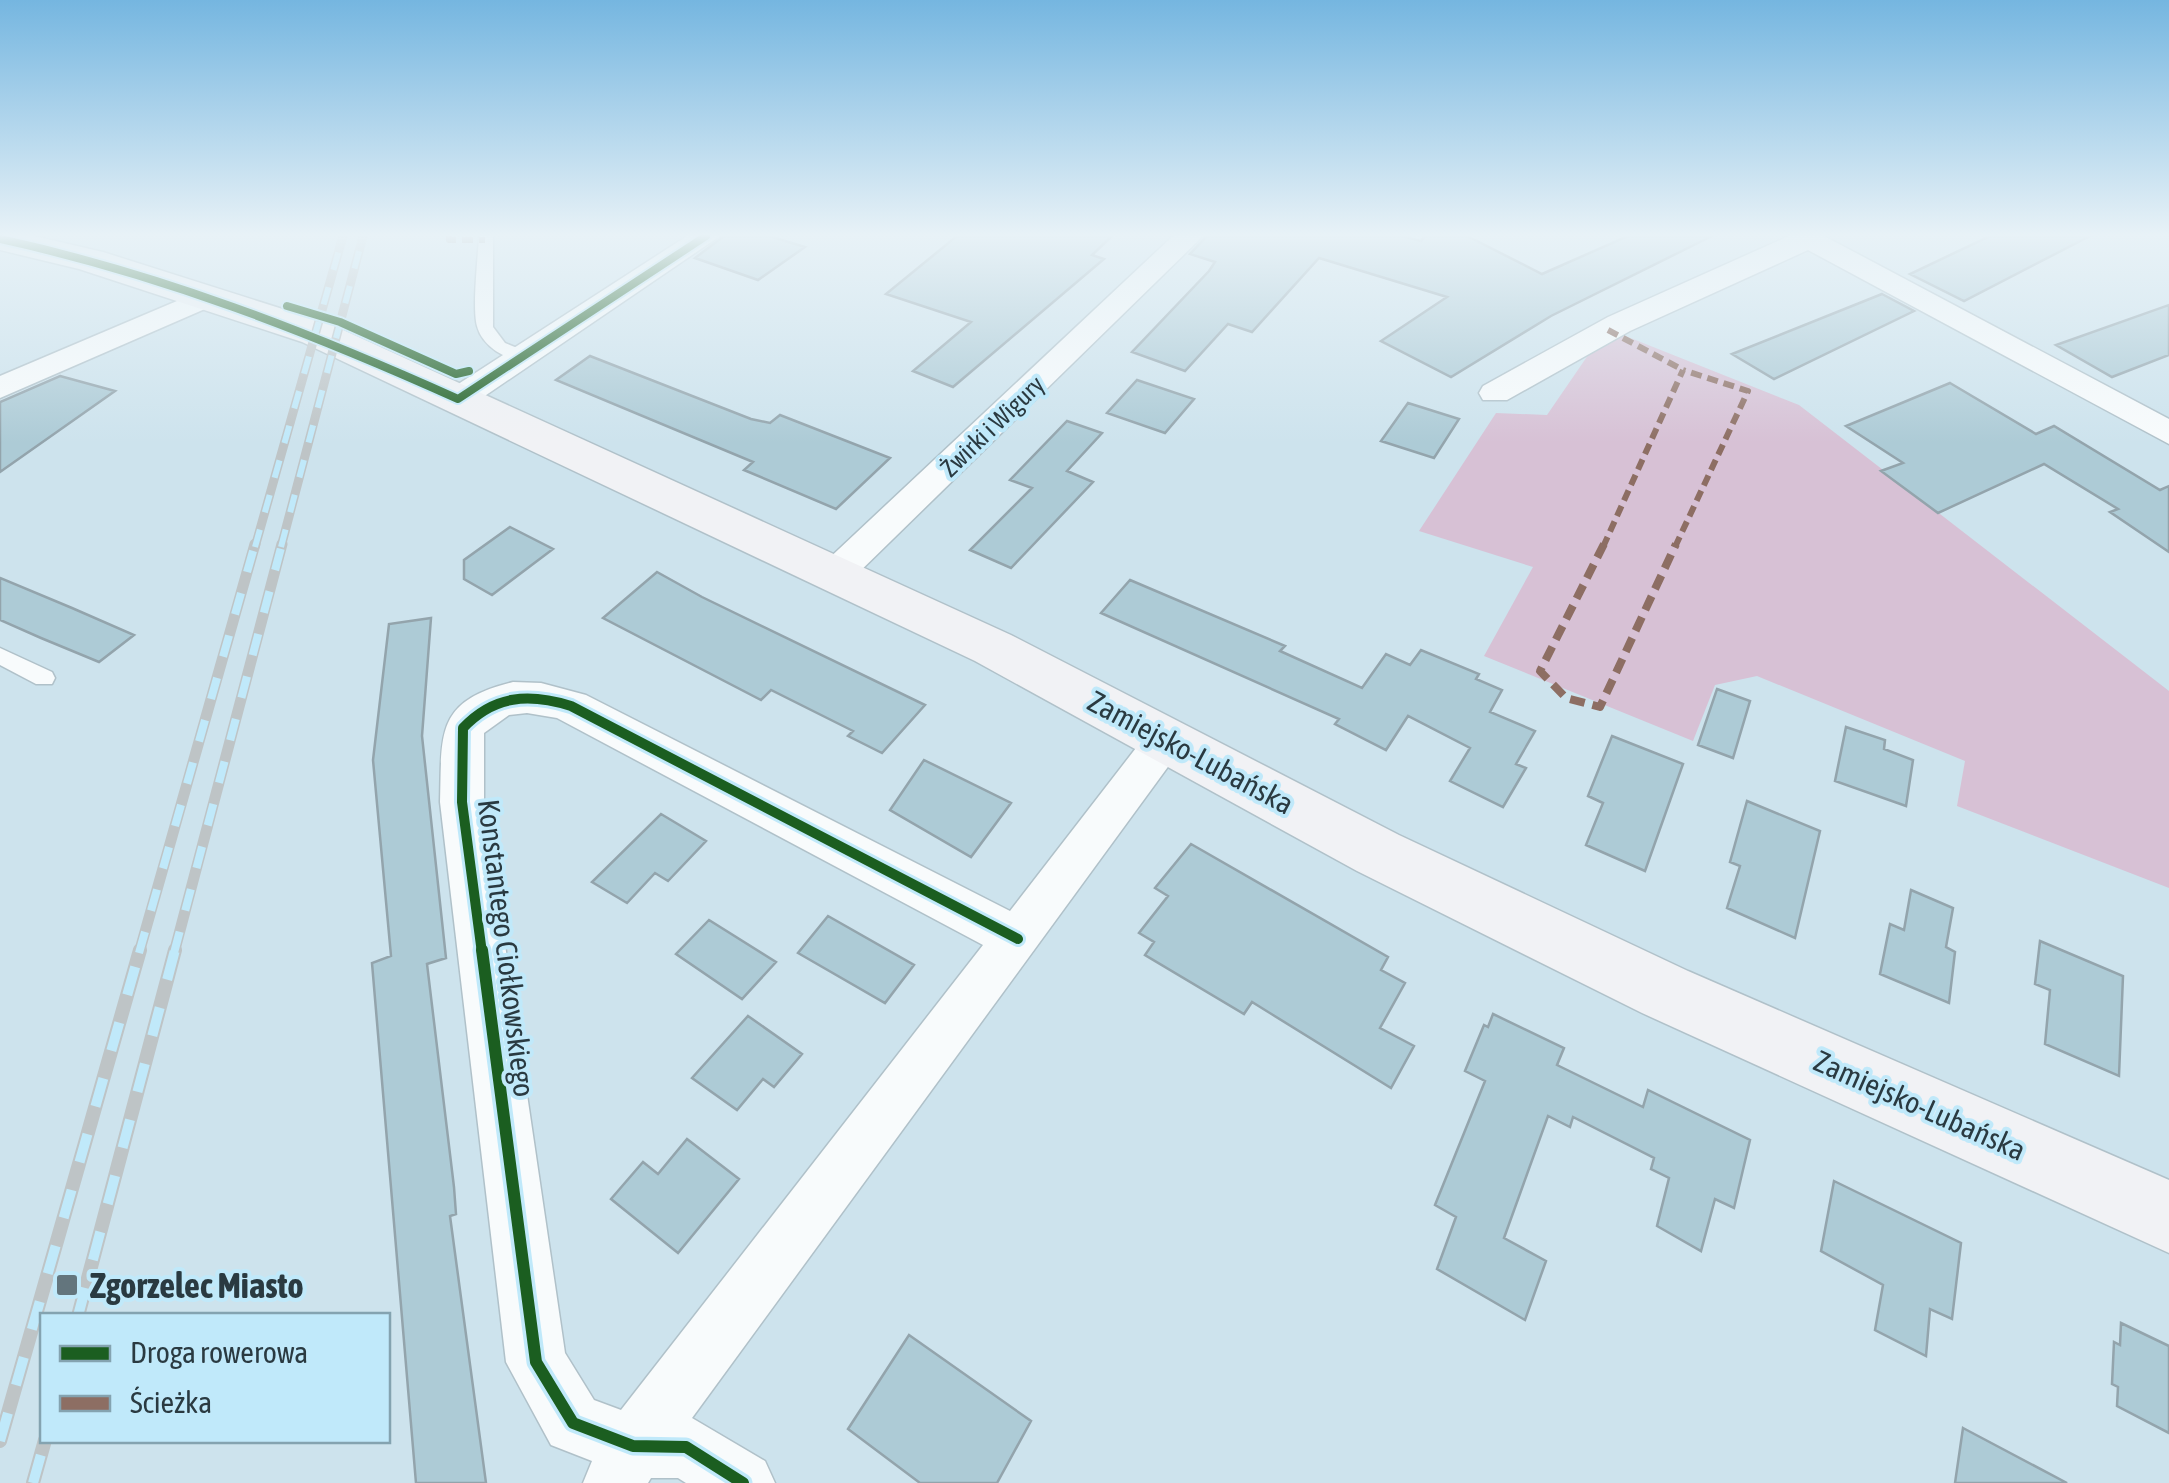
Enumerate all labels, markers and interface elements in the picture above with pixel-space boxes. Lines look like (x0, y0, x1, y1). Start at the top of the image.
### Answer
street label: Żwirki i Wigury (935, 370, 1049, 482)
street label: Zamiejsko-Lubańska (1082, 684, 1300, 820)
street label: Konstantego Ciołkowskiego (472, 797, 542, 1099)
street label: Zamiejsko-Lubańska (1809, 1043, 2031, 1167)
place label: Zgorzelec Miasto (90, 1265, 304, 1305)
marker: Zgorzelec Miasto (54, 1272, 80, 1298)
legend (40, 1313, 390, 1443)
text: Droga rowerowa (130, 1335, 308, 1369)
text: Ścieżka (130, 1385, 212, 1419)

